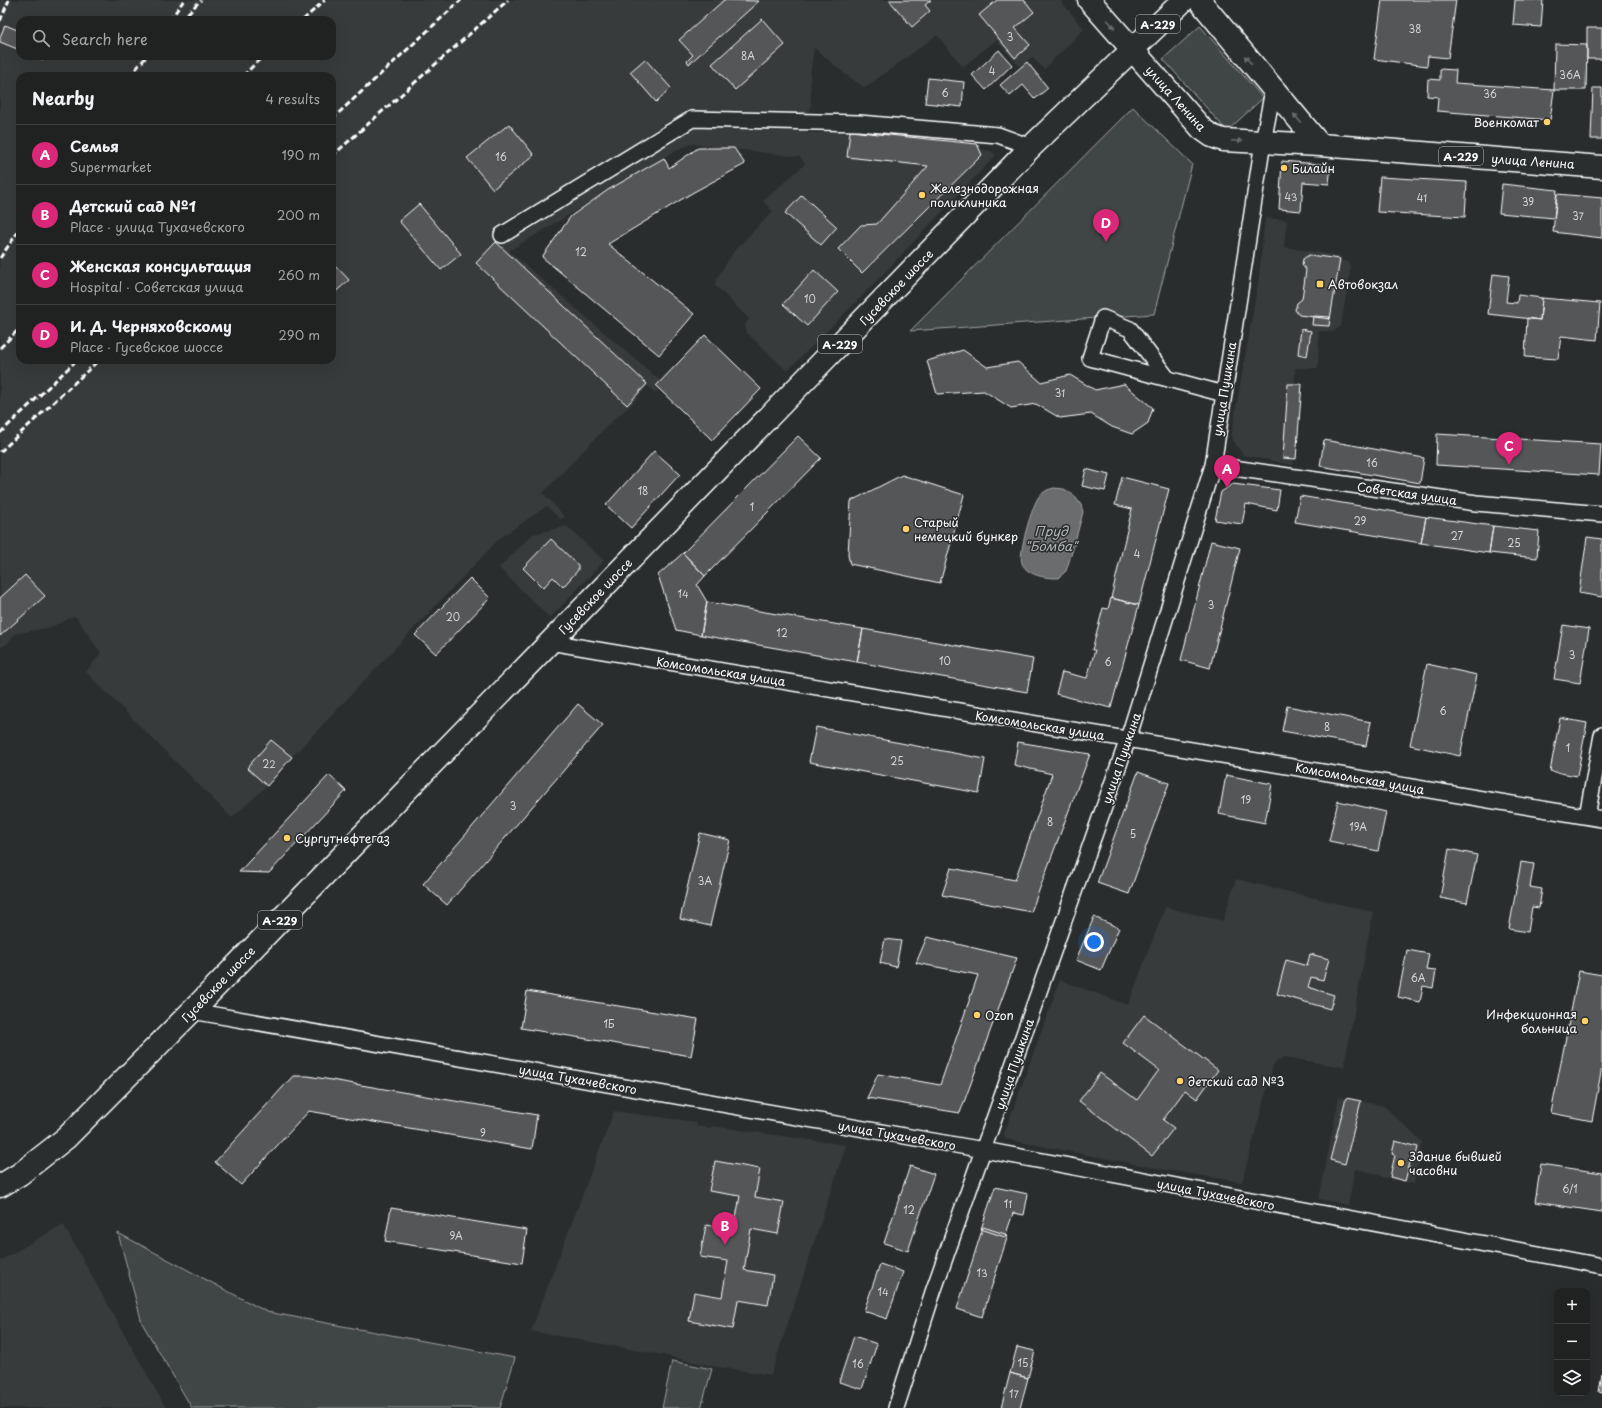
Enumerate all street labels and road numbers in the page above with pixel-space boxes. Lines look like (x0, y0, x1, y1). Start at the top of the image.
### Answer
road number: А-229 (1136, 15, 1180, 33)
street label: улица Ленина (1141, 61, 1211, 135)
road number: А-229 (1439, 147, 1483, 165)
street label: улица Ленина (1491, 149, 1576, 173)
street label: Гусевское шоссе (855, 245, 937, 329)
road number: А-229 (818, 335, 862, 353)
street label: улица Пушкина (1208, 340, 1240, 437)
street label: Советская улица (1356, 477, 1459, 509)
street label: Гусевское шоссе (554, 554, 636, 638)
street label: Комсомольская улица (655, 652, 787, 690)
street label: Комсомольская улица (974, 706, 1106, 744)
street label: улица Пушкина (1097, 710, 1145, 806)
street label: Комсомольская улица (1294, 758, 1426, 798)
road number: А-229 (258, 911, 302, 929)
street label: Гусевское шоссе (177, 942, 259, 1026)
street label: улица Пушкина (990, 1016, 1038, 1112)
street label: улица Тухачевского (518, 1060, 639, 1098)
street label: улица Тухачевского (837, 1116, 958, 1154)
street label: улица Тухачевского (1156, 1174, 1277, 1214)

